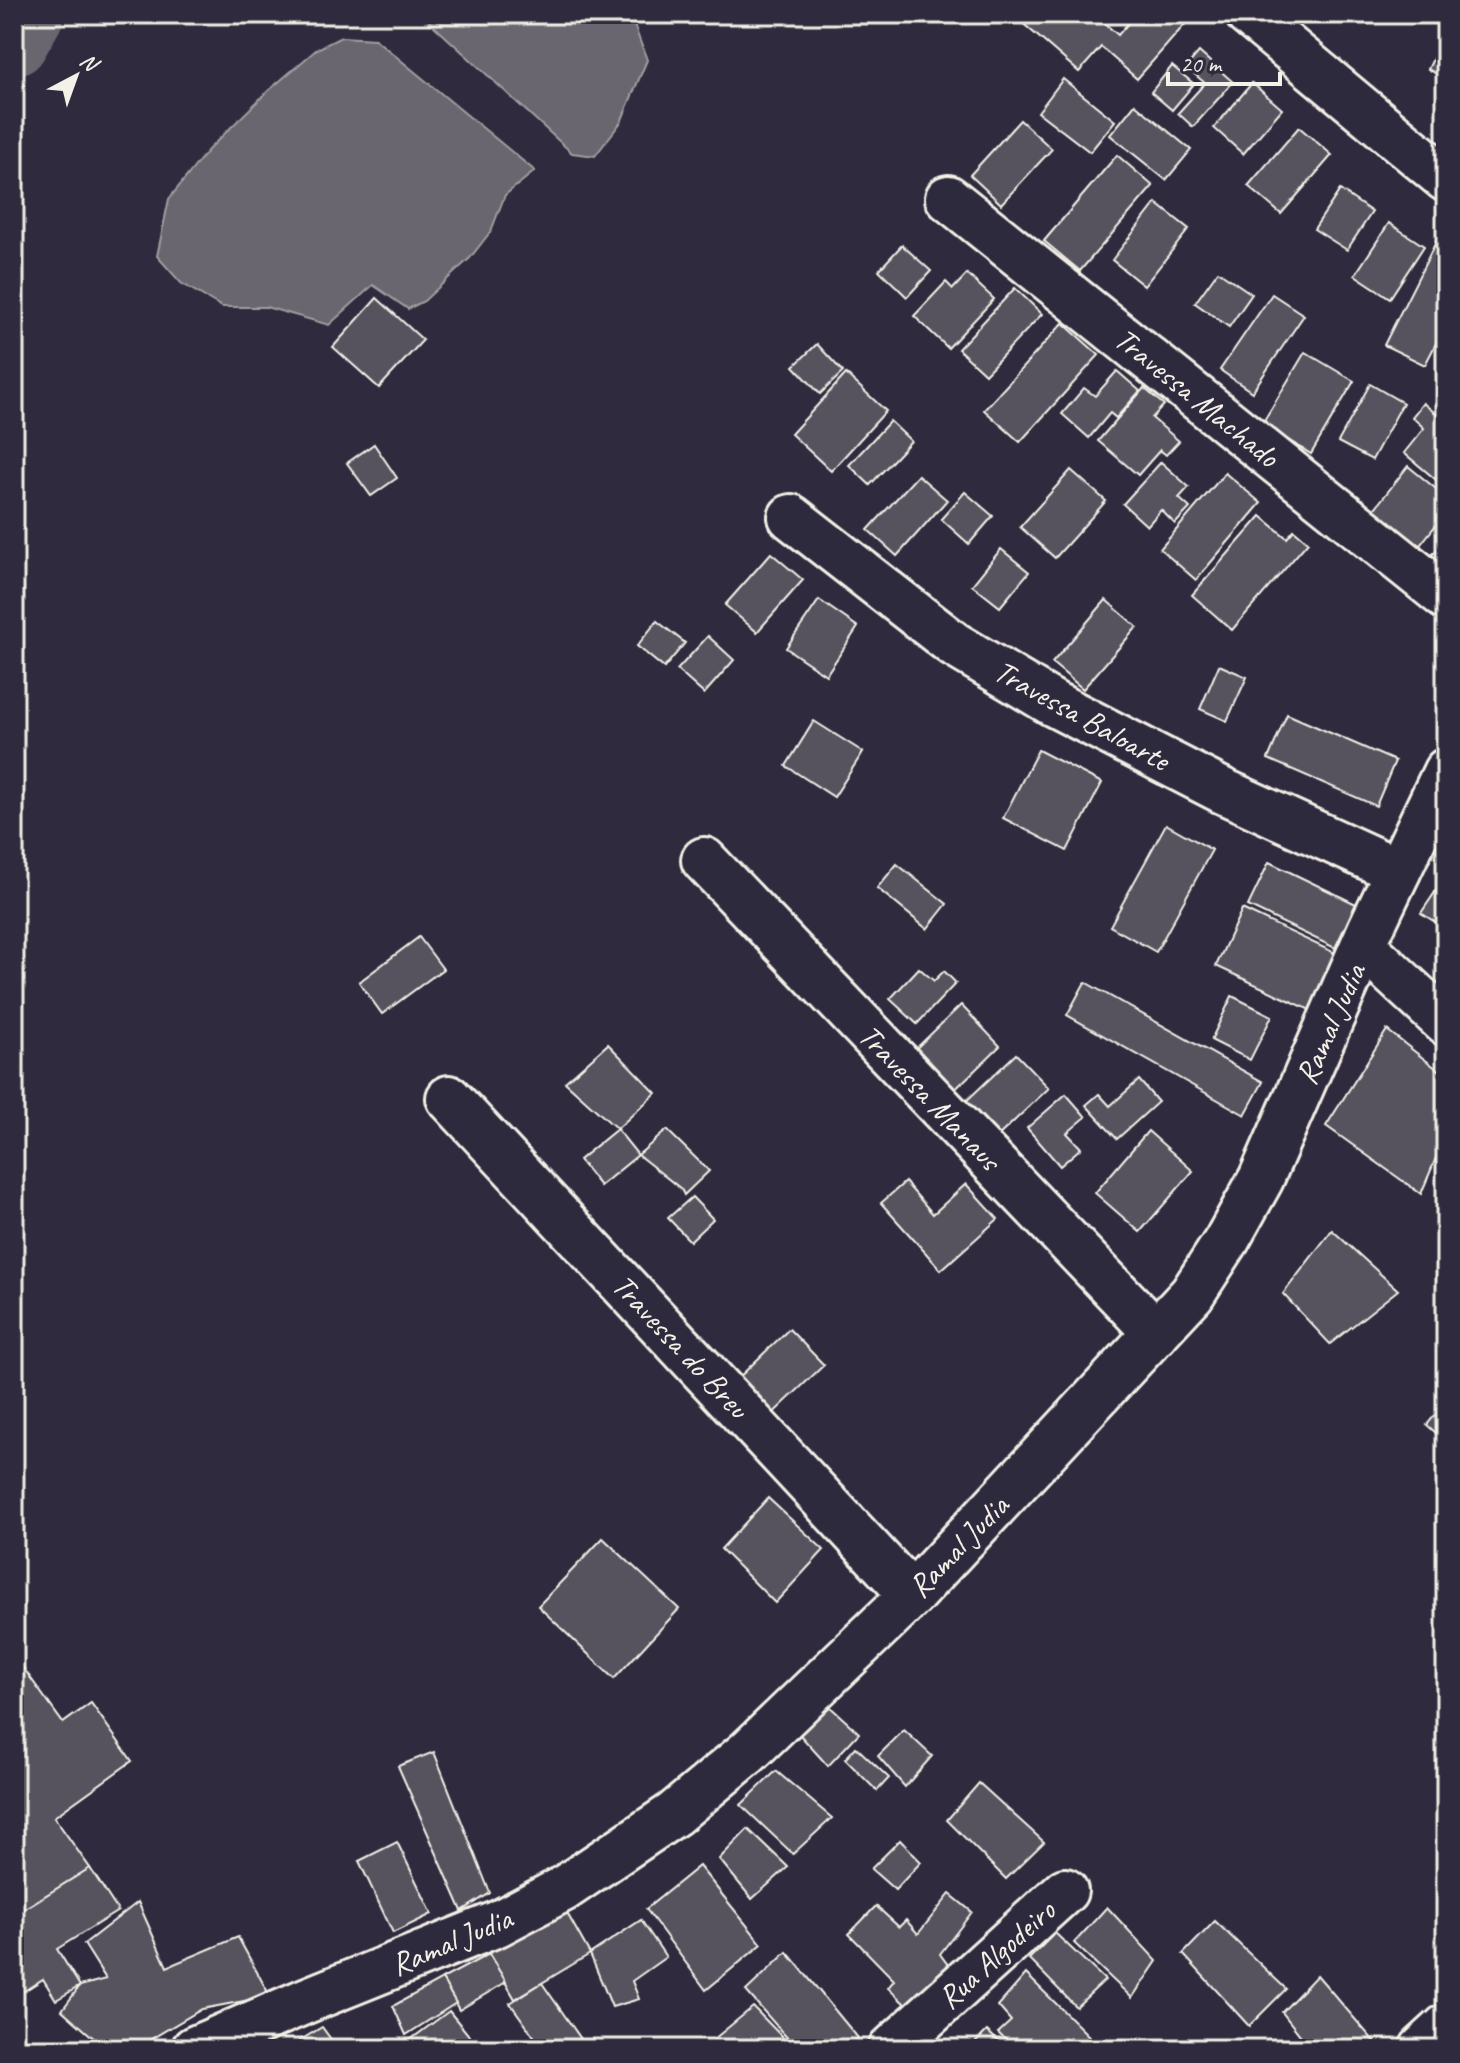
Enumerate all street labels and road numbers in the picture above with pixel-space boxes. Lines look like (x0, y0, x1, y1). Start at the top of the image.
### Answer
street label: Travessa Machado (1106, 318, 1289, 478)
street label: Travessa Baloarte (987, 650, 1179, 782)
street label: Ramal Judia (1286, 956, 1376, 1091)
street label: Travessa Manaus (850, 1015, 1012, 1181)
street label: Travessa do Breu (603, 1265, 760, 1429)
street label: Ramal Judia (899, 1485, 1019, 1607)
street label: Rua Algodeiro (929, 1890, 1065, 2018)
street label: Ramal Judia (384, 1897, 520, 1985)

